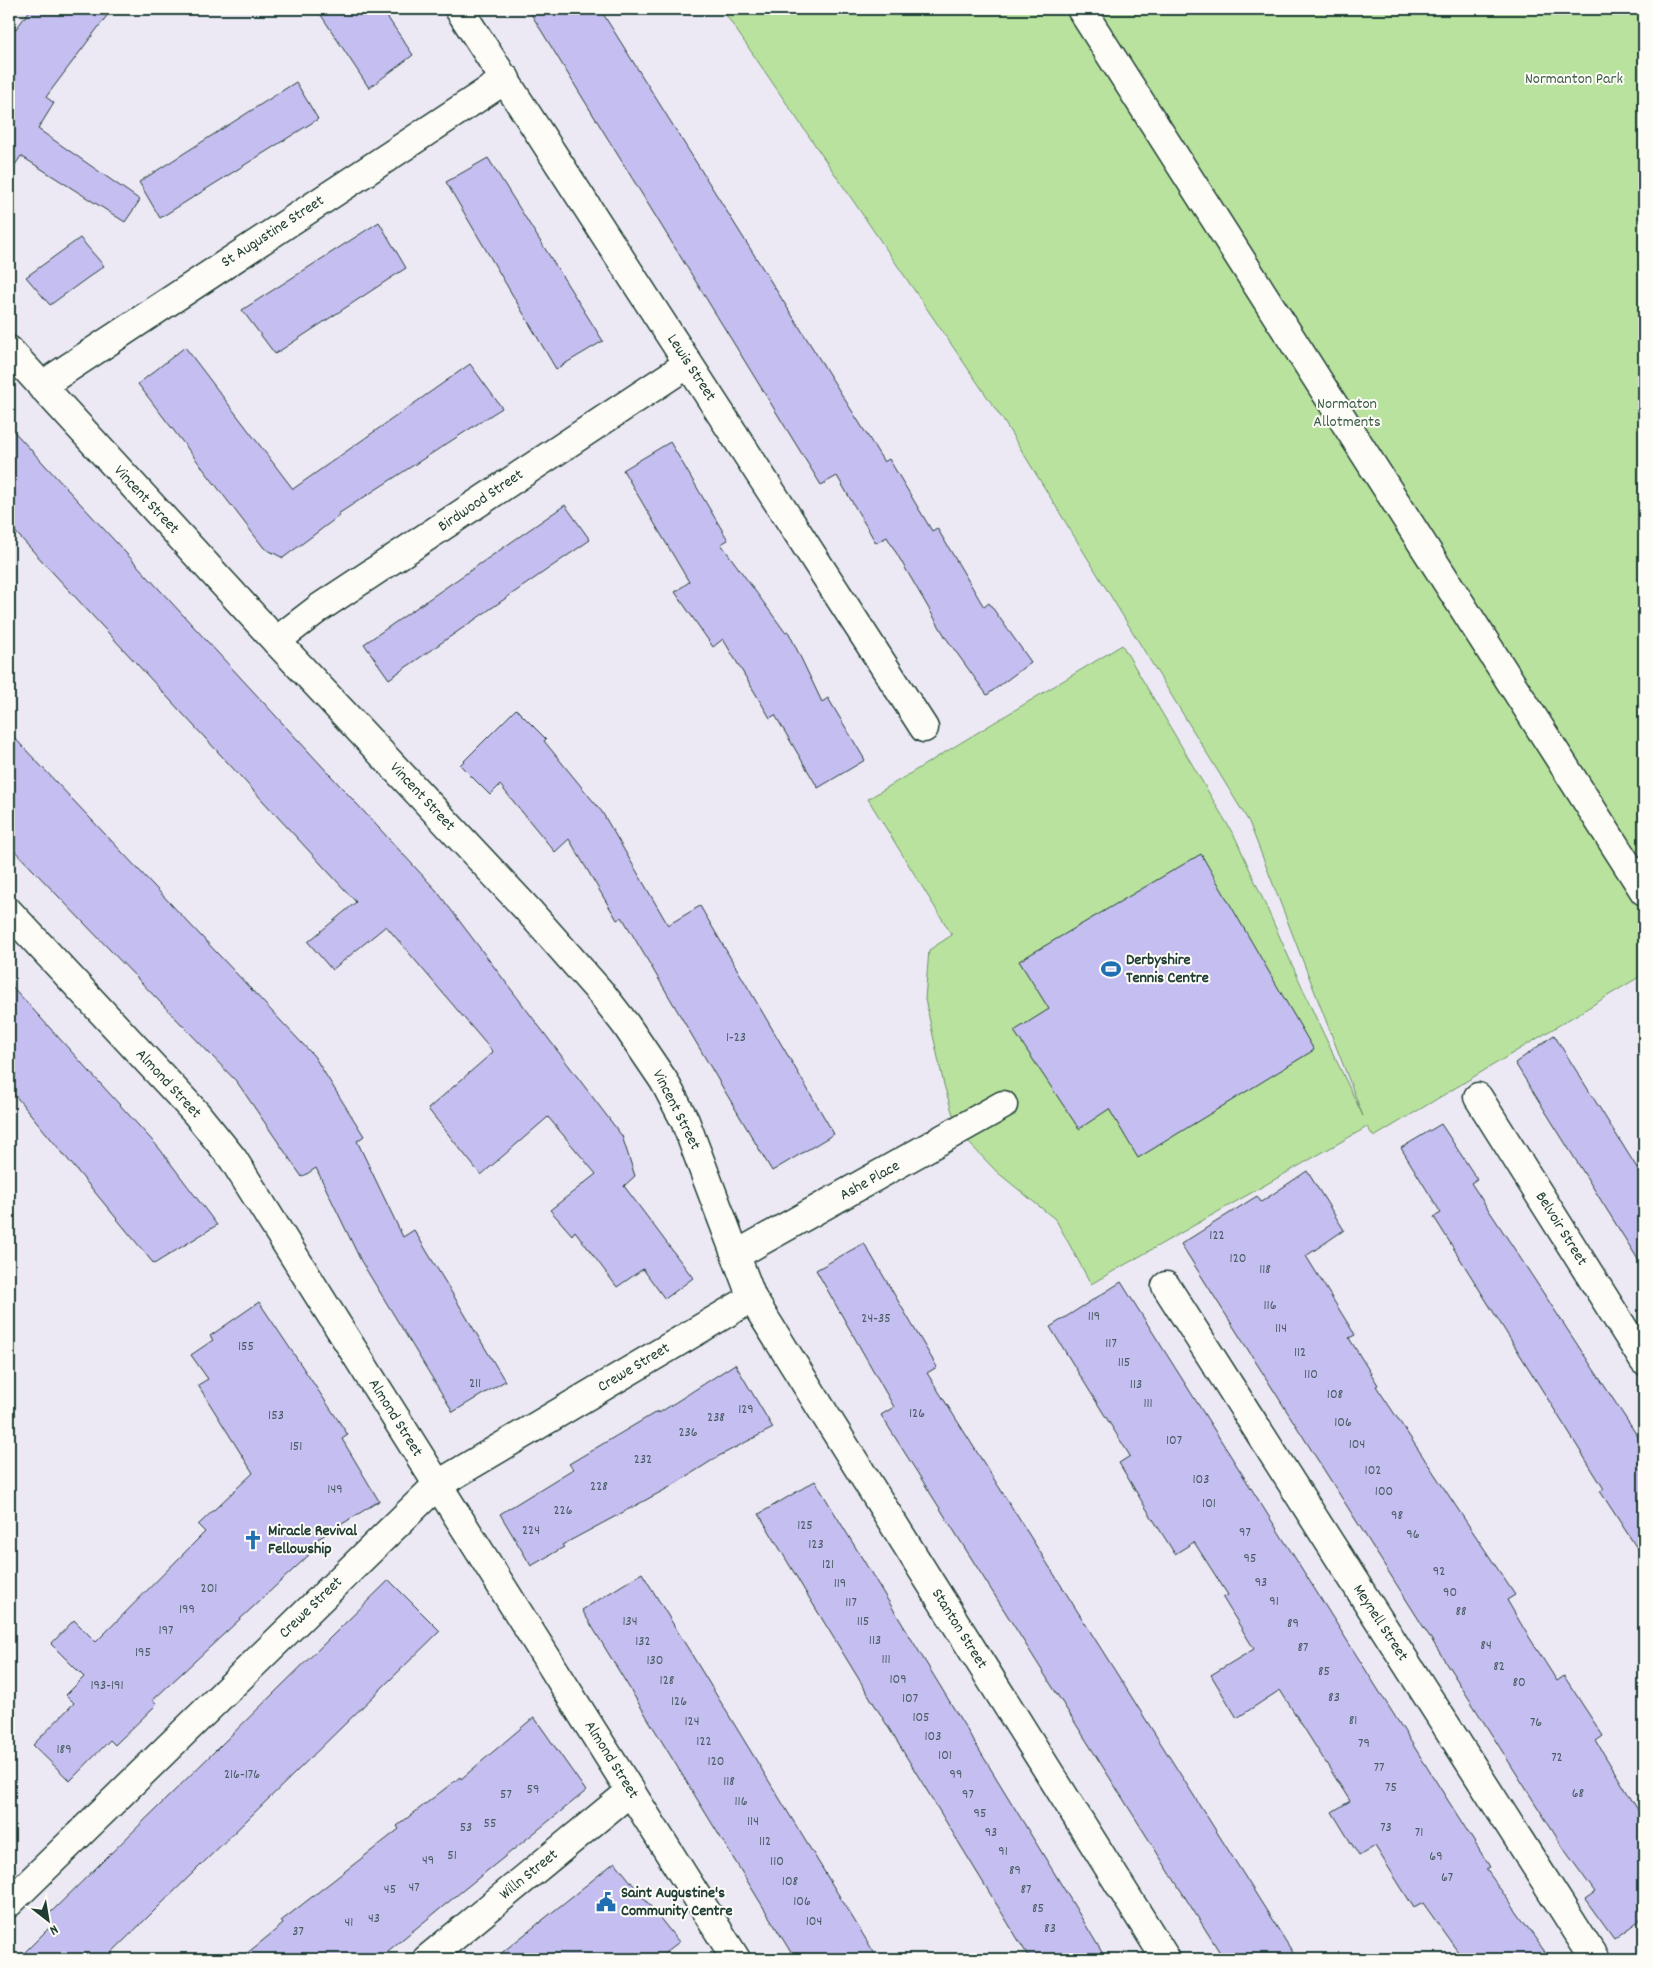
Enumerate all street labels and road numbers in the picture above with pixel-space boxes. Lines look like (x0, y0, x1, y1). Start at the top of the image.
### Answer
street label: St Augustine Street (217, 190, 329, 274)
street label: Lewis Street (661, 330, 721, 406)
street label: Vincent Street (108, 460, 184, 540)
street label: Birdwood Street (434, 464, 528, 538)
street label: Vincent Street (384, 757, 460, 837)
street label: Almond Street (130, 1044, 207, 1124)
street label: Vincent Street (646, 1066, 706, 1154)
street label: Ashe Place (836, 1155, 904, 1207)
street label: Belvoir Street (1529, 1187, 1593, 1271)
street label: Crewe Street (593, 1337, 675, 1399)
street label: Almond Street (362, 1375, 428, 1462)
street label: Crewe Street (274, 1572, 348, 1644)
street label: Meynell Street (1347, 1580, 1414, 1666)
street label: Stanton Street (925, 1584, 993, 1674)
street label: Almond Street (578, 1717, 644, 1804)
street label: Willn Street (495, 1844, 563, 1906)

